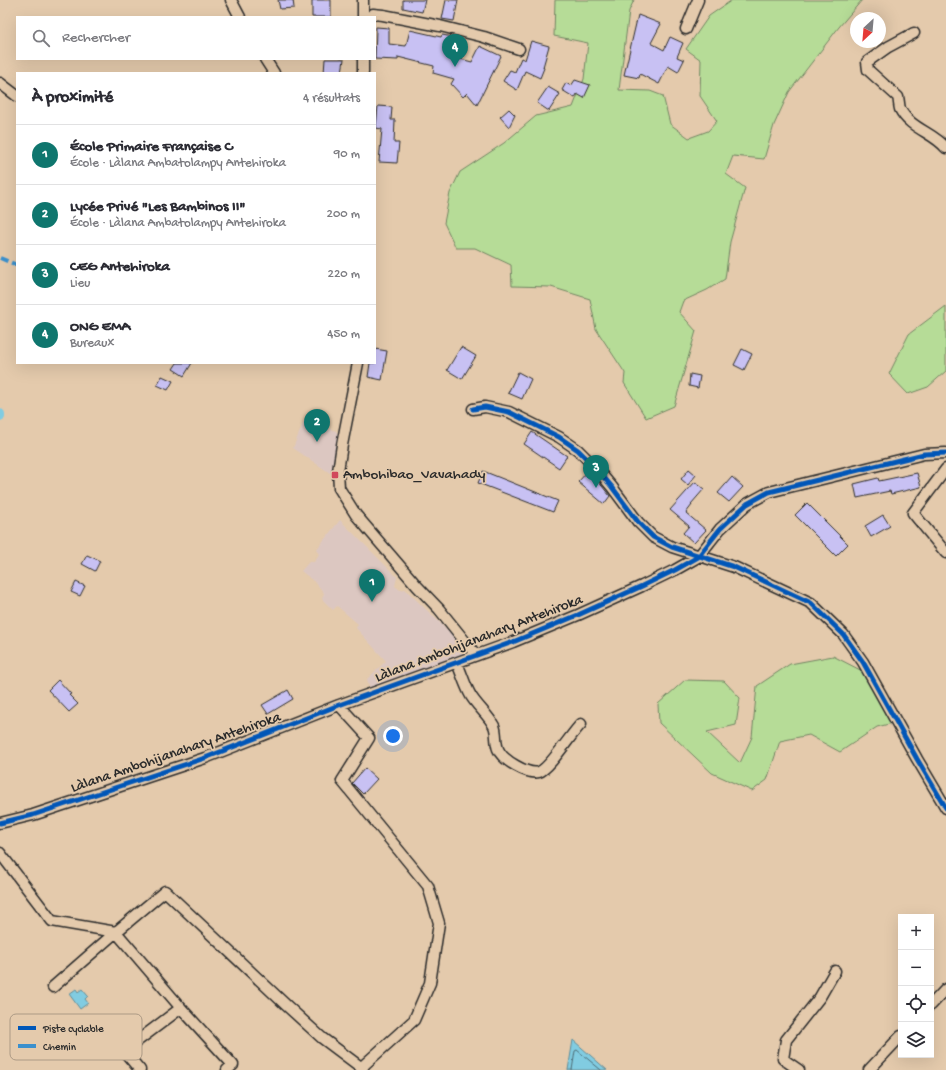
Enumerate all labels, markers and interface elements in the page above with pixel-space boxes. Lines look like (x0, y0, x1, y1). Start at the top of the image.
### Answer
north arrow (850, 12, 886, 48)
search box (16, 16, 376, 60)
icon: search (30, 27, 52, 49)
text: Rechercher (62, 29, 130, 47)
pin: 4 (442, 34, 468, 67)
text: À proximité (32, 88, 113, 108)
text: 4 résultats (303, 91, 360, 106)
text: École Primaire Française C (70, 138, 233, 156)
text: 1 (42, 147, 48, 162)
text: 90 m (334, 147, 360, 162)
text: École · Làlana Ambatolampy Antehiroka (70, 156, 286, 171)
text: Lycée Privé "Les Bambinos II" (70, 198, 246, 216)
text: 2 (42, 207, 48, 222)
text: 200 m (327, 207, 360, 222)
text: École · Làlana Ambatolampy Antehiroka (70, 216, 286, 231)
text: CEG Antehiroka (70, 258, 170, 276)
text: 3 (42, 267, 48, 282)
text: 220 m (328, 267, 360, 282)
text: Lieu (70, 276, 90, 291)
text: ONG EMA (70, 318, 130, 336)
text: 4 (42, 327, 48, 342)
text: 450 m (327, 327, 360, 342)
text: Bureaux (70, 336, 114, 351)
pin: 2 (304, 409, 330, 442)
pin: 3 (583, 455, 609, 488)
place label: Ambohibao_Vavahady (343, 466, 486, 484)
marker: Ambohibao_Vavahady (330, 470, 340, 480)
pin: 1 (359, 569, 385, 602)
street label: Làlana Ambohijanahary Antehiroka (373, 591, 586, 687)
street label: Làlana Ambohijanahary Antehiroka (69, 708, 284, 797)
your location (383, 726, 403, 746)
map controls (898, 914, 934, 1058)
button: + (898, 914, 934, 950)
button: − (898, 950, 934, 986)
button: locate (898, 986, 934, 1022)
legend (10, 1014, 142, 1060)
button: layers (898, 1022, 934, 1058)
text: Piste cyclable (42, 1024, 104, 1036)
text: Chemin (43, 1042, 77, 1054)

